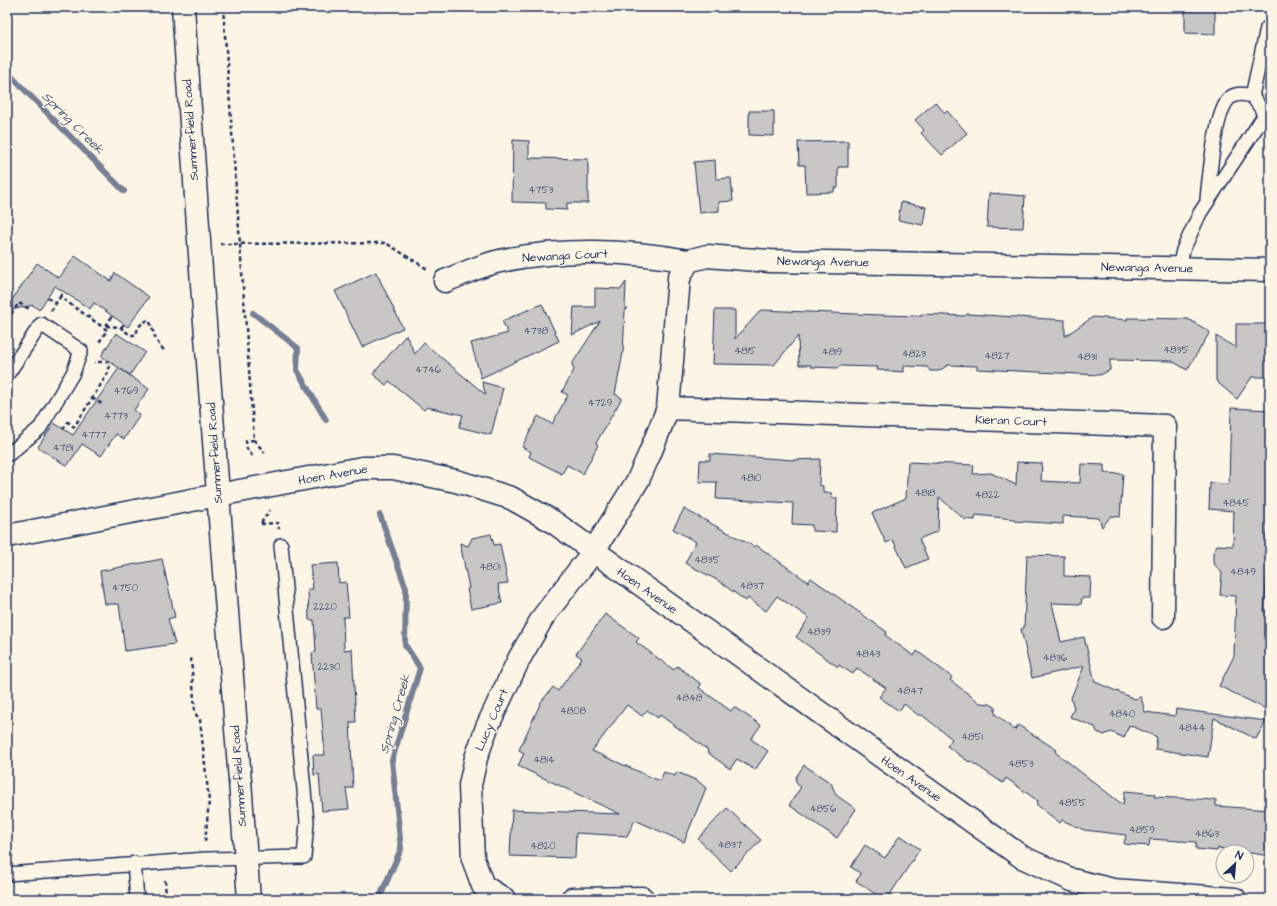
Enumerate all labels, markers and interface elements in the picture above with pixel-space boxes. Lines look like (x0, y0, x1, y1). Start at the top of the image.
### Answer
street label: Summerfield Road (179, 79, 203, 181)
water label: Spring Creek (37, 88, 109, 160)
house number: 4753 (528, 183, 554, 197)
street label: Newanga Court (522, 245, 608, 268)
street label: Newanga Avenue (777, 253, 870, 272)
street label: Newanga Avenue (1101, 259, 1194, 278)
house number: 4738 (524, 324, 549, 338)
house number: 4835 (1163, 343, 1189, 357)
house number: 4815 (734, 344, 756, 358)
house number: 4819 (822, 345, 842, 359)
house number: 4823 (902, 347, 926, 361)
house number: 4827 (984, 349, 1010, 363)
house number: 4831 (1077, 350, 1098, 364)
house number: 4746 (415, 363, 442, 377)
house number: 4769 (114, 384, 139, 398)
house number: 4729 (588, 396, 612, 410)
street label: Summerfield Road (203, 402, 227, 504)
house number: 4773 (104, 409, 128, 423)
street label: Kieran Court (975, 411, 1047, 431)
house number: 4777 (81, 428, 107, 442)
house number: 4781 (53, 441, 74, 455)
street label: Hoen Avenue (297, 460, 370, 489)
house number: 4810 (741, 471, 761, 485)
house number: 4818 (914, 486, 936, 500)
house number: 4822 (975, 488, 1000, 502)
house number: 4845 (1222, 496, 1250, 510)
house number: 4835 (694, 553, 720, 567)
house number: 4801 (480, 560, 501, 574)
street label: Hoen Avenue (613, 564, 681, 618)
house number: 4849 (1230, 565, 1256, 579)
house number: 4837 (740, 579, 764, 593)
house number: 4750 (112, 581, 138, 595)
house number: 2220 (313, 600, 337, 614)
house number: 4839 (807, 625, 831, 639)
house number: 4843 (855, 647, 881, 661)
house number: 4836 (1043, 651, 1068, 665)
house number: 2230 (318, 660, 340, 674)
water label: Spring Creek (375, 671, 416, 756)
house number: 4847 (897, 684, 923, 698)
street label: Lucy Court (471, 686, 514, 754)
house number: 4848 (676, 691, 703, 705)
house number: 4808 (560, 704, 587, 718)
house number: 4840 (1109, 707, 1135, 721)
house number: 4844 (1179, 721, 1206, 735)
street label: Summerfield Road (227, 725, 251, 827)
house number: 4851 (961, 730, 984, 744)
street label: Hoen Avenue (877, 752, 945, 806)
house number: 4814 (533, 753, 555, 767)
house number: 4853 (1008, 757, 1034, 771)
house number: 4855 (1058, 796, 1086, 810)
house number: 4856 (810, 802, 837, 816)
house number: 4859 (1129, 823, 1155, 837)
house number: 4863 (1195, 827, 1219, 841)
house number: 4837 (718, 838, 742, 852)
house number: 4820 (530, 839, 556, 853)
north arrow (1215, 844, 1255, 884)
text: N (1233, 847, 1246, 864)

